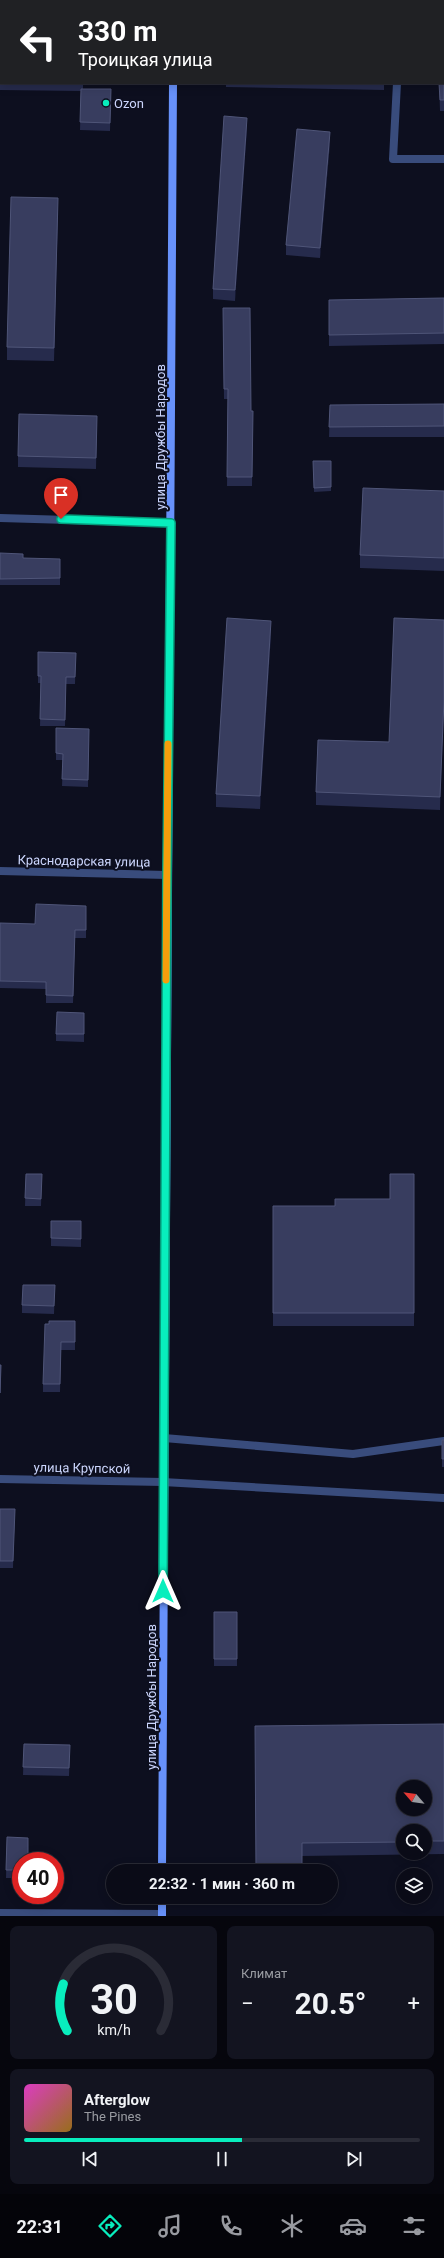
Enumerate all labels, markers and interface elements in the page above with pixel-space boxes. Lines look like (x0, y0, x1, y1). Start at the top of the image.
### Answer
text: 330 m (78, 15, 157, 48)
icon: left (12, 16, 64, 68)
text: Троицкая улица (78, 49, 213, 70)
place label: Ozon (114, 96, 144, 111)
marker: Ozon (101, 98, 111, 108)
street label: улица Дружбы Народов (153, 364, 168, 510)
pin (44, 478, 78, 519)
icon: arrive (50, 484, 72, 506)
street label: Краснодарская улица (17, 852, 151, 870)
street label: улица Крупской (34, 1460, 130, 1476)
position arrow (142, 1570, 184, 1612)
street label: улица Дружбы Народов (144, 1624, 159, 1770)
north arrow (396, 1780, 432, 1816)
map controls (396, 1780, 432, 1904)
button: search (396, 1824, 432, 1860)
speed limit sign: 40 (12, 1852, 64, 1904)
button: layers (396, 1868, 432, 1904)
text: 22:32 · 1 мин · 360 m (149, 1875, 295, 1893)
text: Климат (241, 1966, 287, 1981)
text: 30 (90, 1974, 137, 2023)
text: 20.5° (295, 1986, 367, 2021)
text: − (241, 1991, 254, 2016)
text: + (408, 1991, 420, 2016)
text: km/h (97, 2021, 130, 2037)
text: Afterglow (84, 2091, 150, 2109)
text: The Pines (84, 2109, 141, 2124)
icon: previous (79, 2148, 101, 2170)
icon: pause (211, 2148, 233, 2170)
icon: next (343, 2148, 365, 2170)
icon: directions (96, 2212, 124, 2240)
icon: music (156, 2212, 184, 2240)
icon: phone (217, 2212, 245, 2240)
icon: climate (278, 2212, 306, 2240)
icon: car (339, 2212, 367, 2240)
icon: filters (400, 2212, 428, 2240)
text: 22:31 (16, 2216, 63, 2237)

